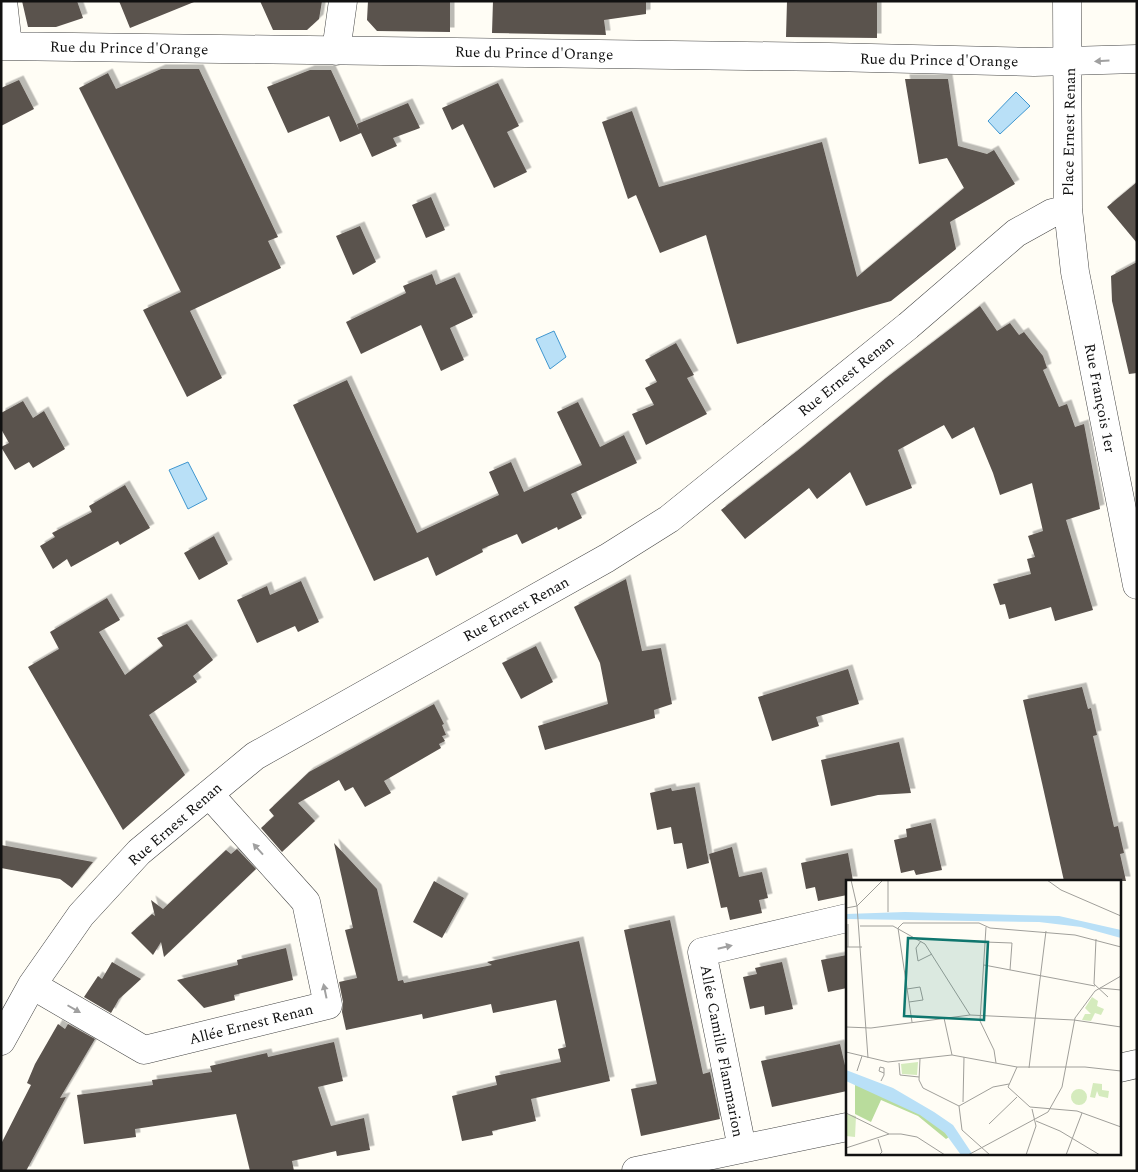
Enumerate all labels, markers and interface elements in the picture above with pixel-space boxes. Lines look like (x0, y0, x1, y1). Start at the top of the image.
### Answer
street label: Rue du Prince d'Orange (50, 36, 208, 61)
street label: Rue du Prince d'Orange (455, 41, 613, 66)
street label: Rue du Prince d'Orange (860, 48, 1018, 73)
one-way arrow (1094, 57, 1110, 65)
street label: Place Ernest Renan (1057, 67, 1082, 196)
street label: Rue Ernest Renan (793, 330, 900, 423)
street label: Rue François 1er (1078, 341, 1121, 455)
street label: Rue Ernest Renan (459, 571, 574, 648)
street label: Rue Ernest Renan (123, 777, 228, 872)
one-way arrow (252, 843, 264, 855)
inset map (846, 880, 1120, 1154)
one-way arrow (718, 943, 733, 951)
street label: Allée Camille Flammarion (694, 963, 750, 1139)
one-way arrow (321, 983, 329, 999)
street label: Allée Ernest Renan (187, 998, 316, 1051)
one-way arrow (67, 1005, 80, 1014)

